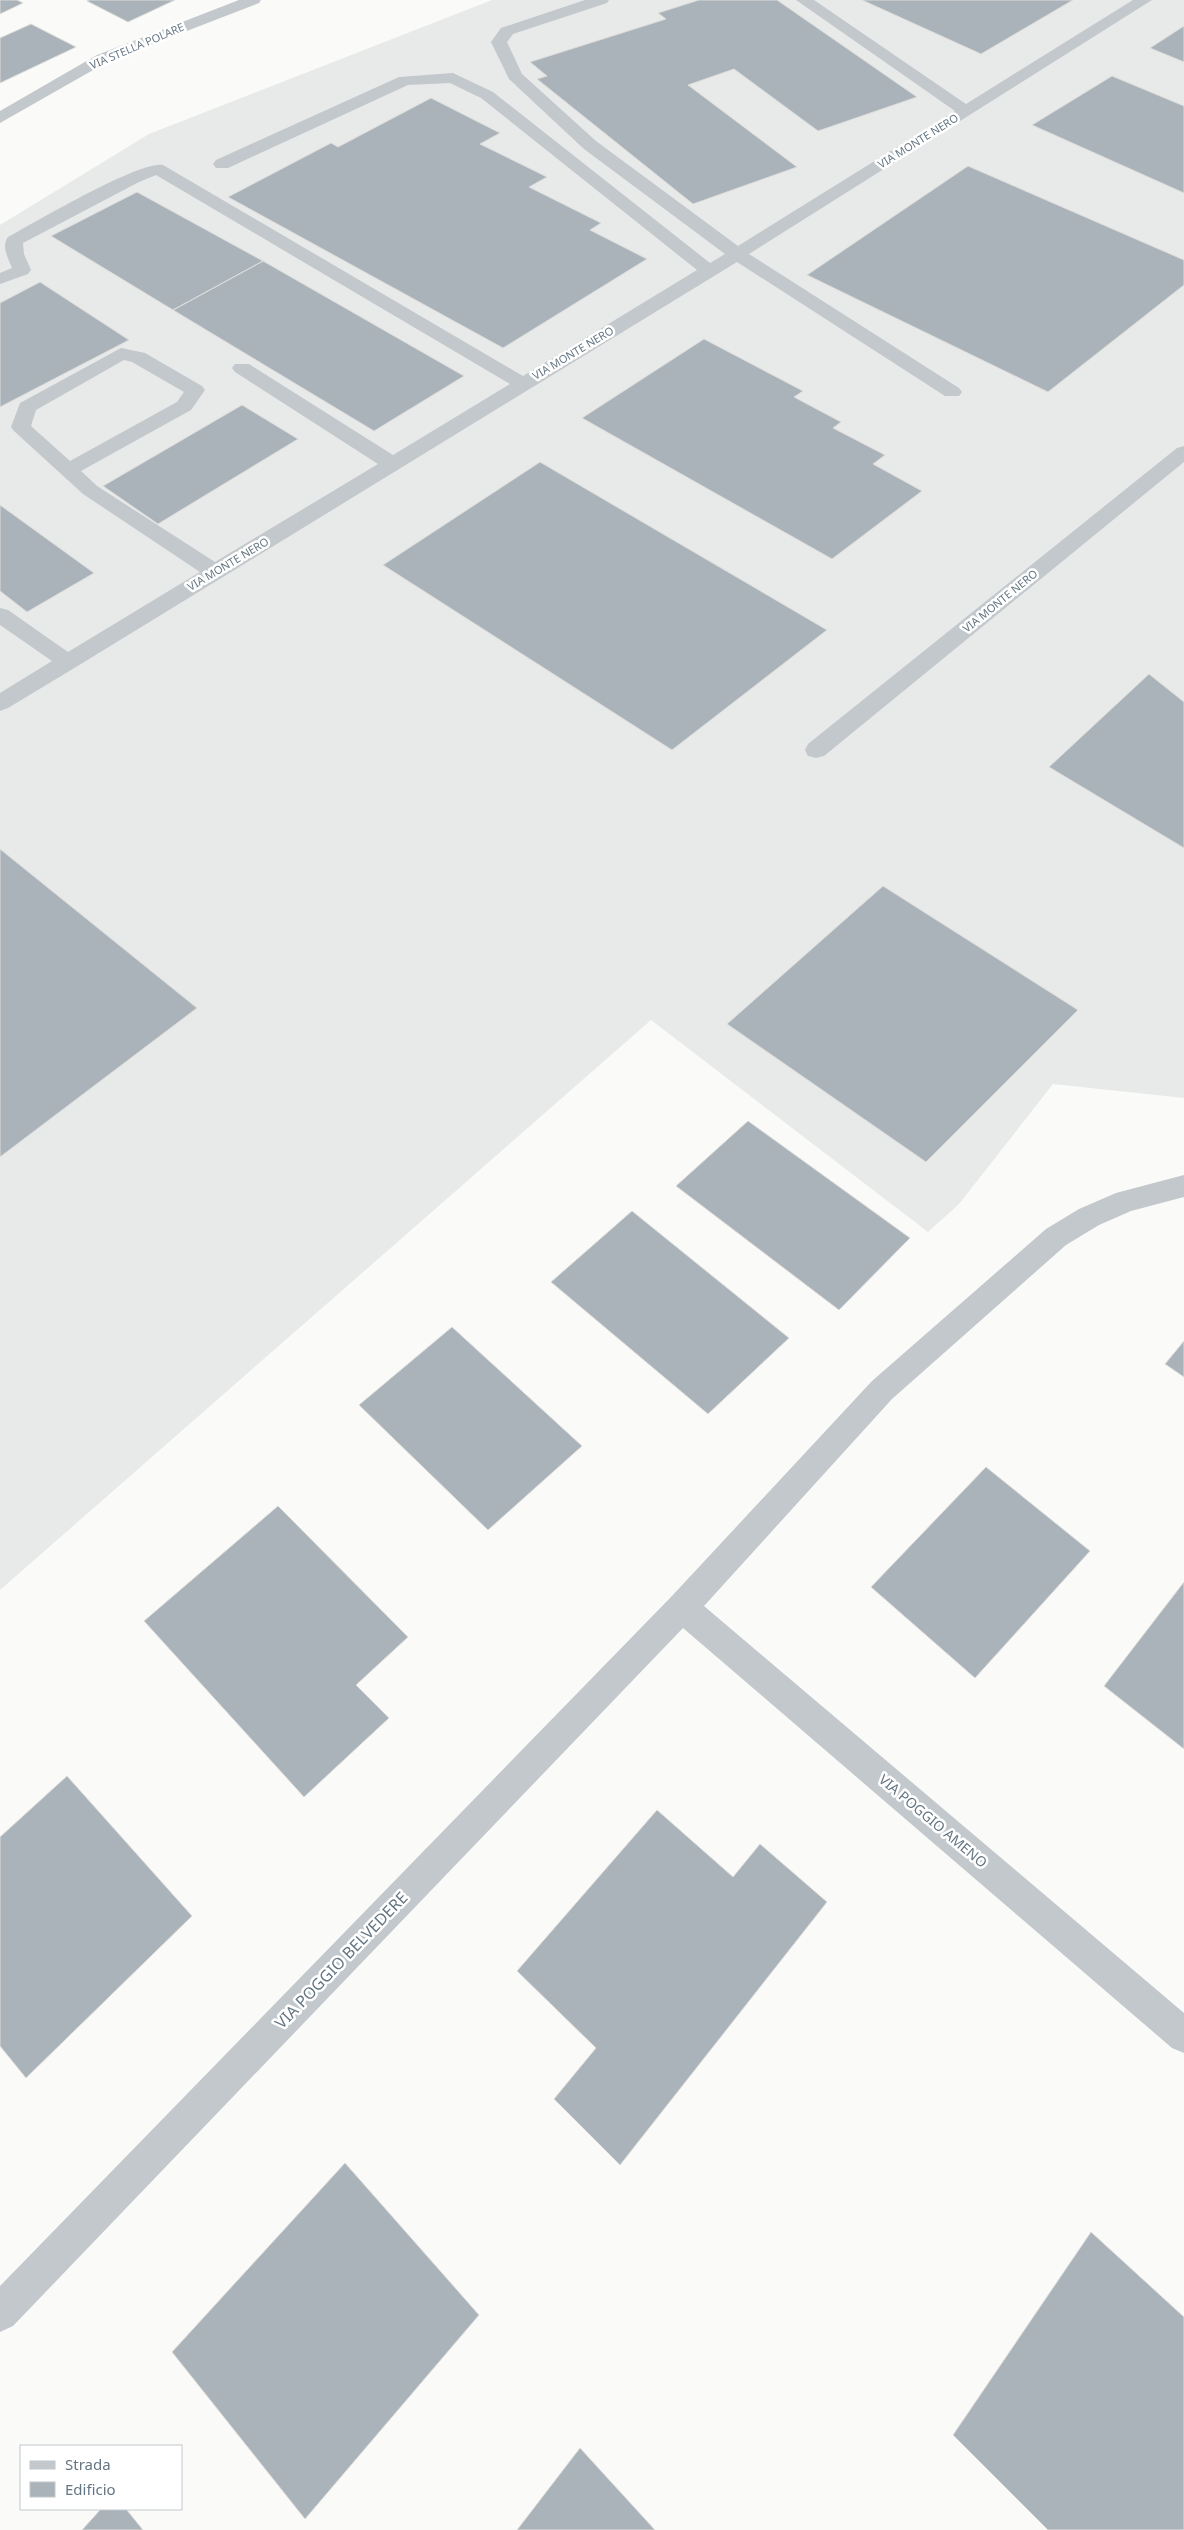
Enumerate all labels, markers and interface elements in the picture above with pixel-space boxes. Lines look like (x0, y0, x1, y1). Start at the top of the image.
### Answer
street label: VIA STELLA POLARE (87, 19, 186, 72)
street label: VIA MONTE NERO (875, 110, 961, 171)
street label: VIA MONTE NERO (529, 322, 616, 383)
street label: VIA MONTE NERO (184, 533, 271, 594)
street label: VIA MONTE NERO (959, 566, 1040, 635)
street label: VIA POGGIO AMENO (875, 1770, 992, 1872)
street label: VIA POGGIO BELVEDERE (270, 1887, 412, 2033)
legend (20, 2445, 182, 2510)
text: Strada (65, 2454, 111, 2474)
text: Edificio (65, 2479, 116, 2499)

